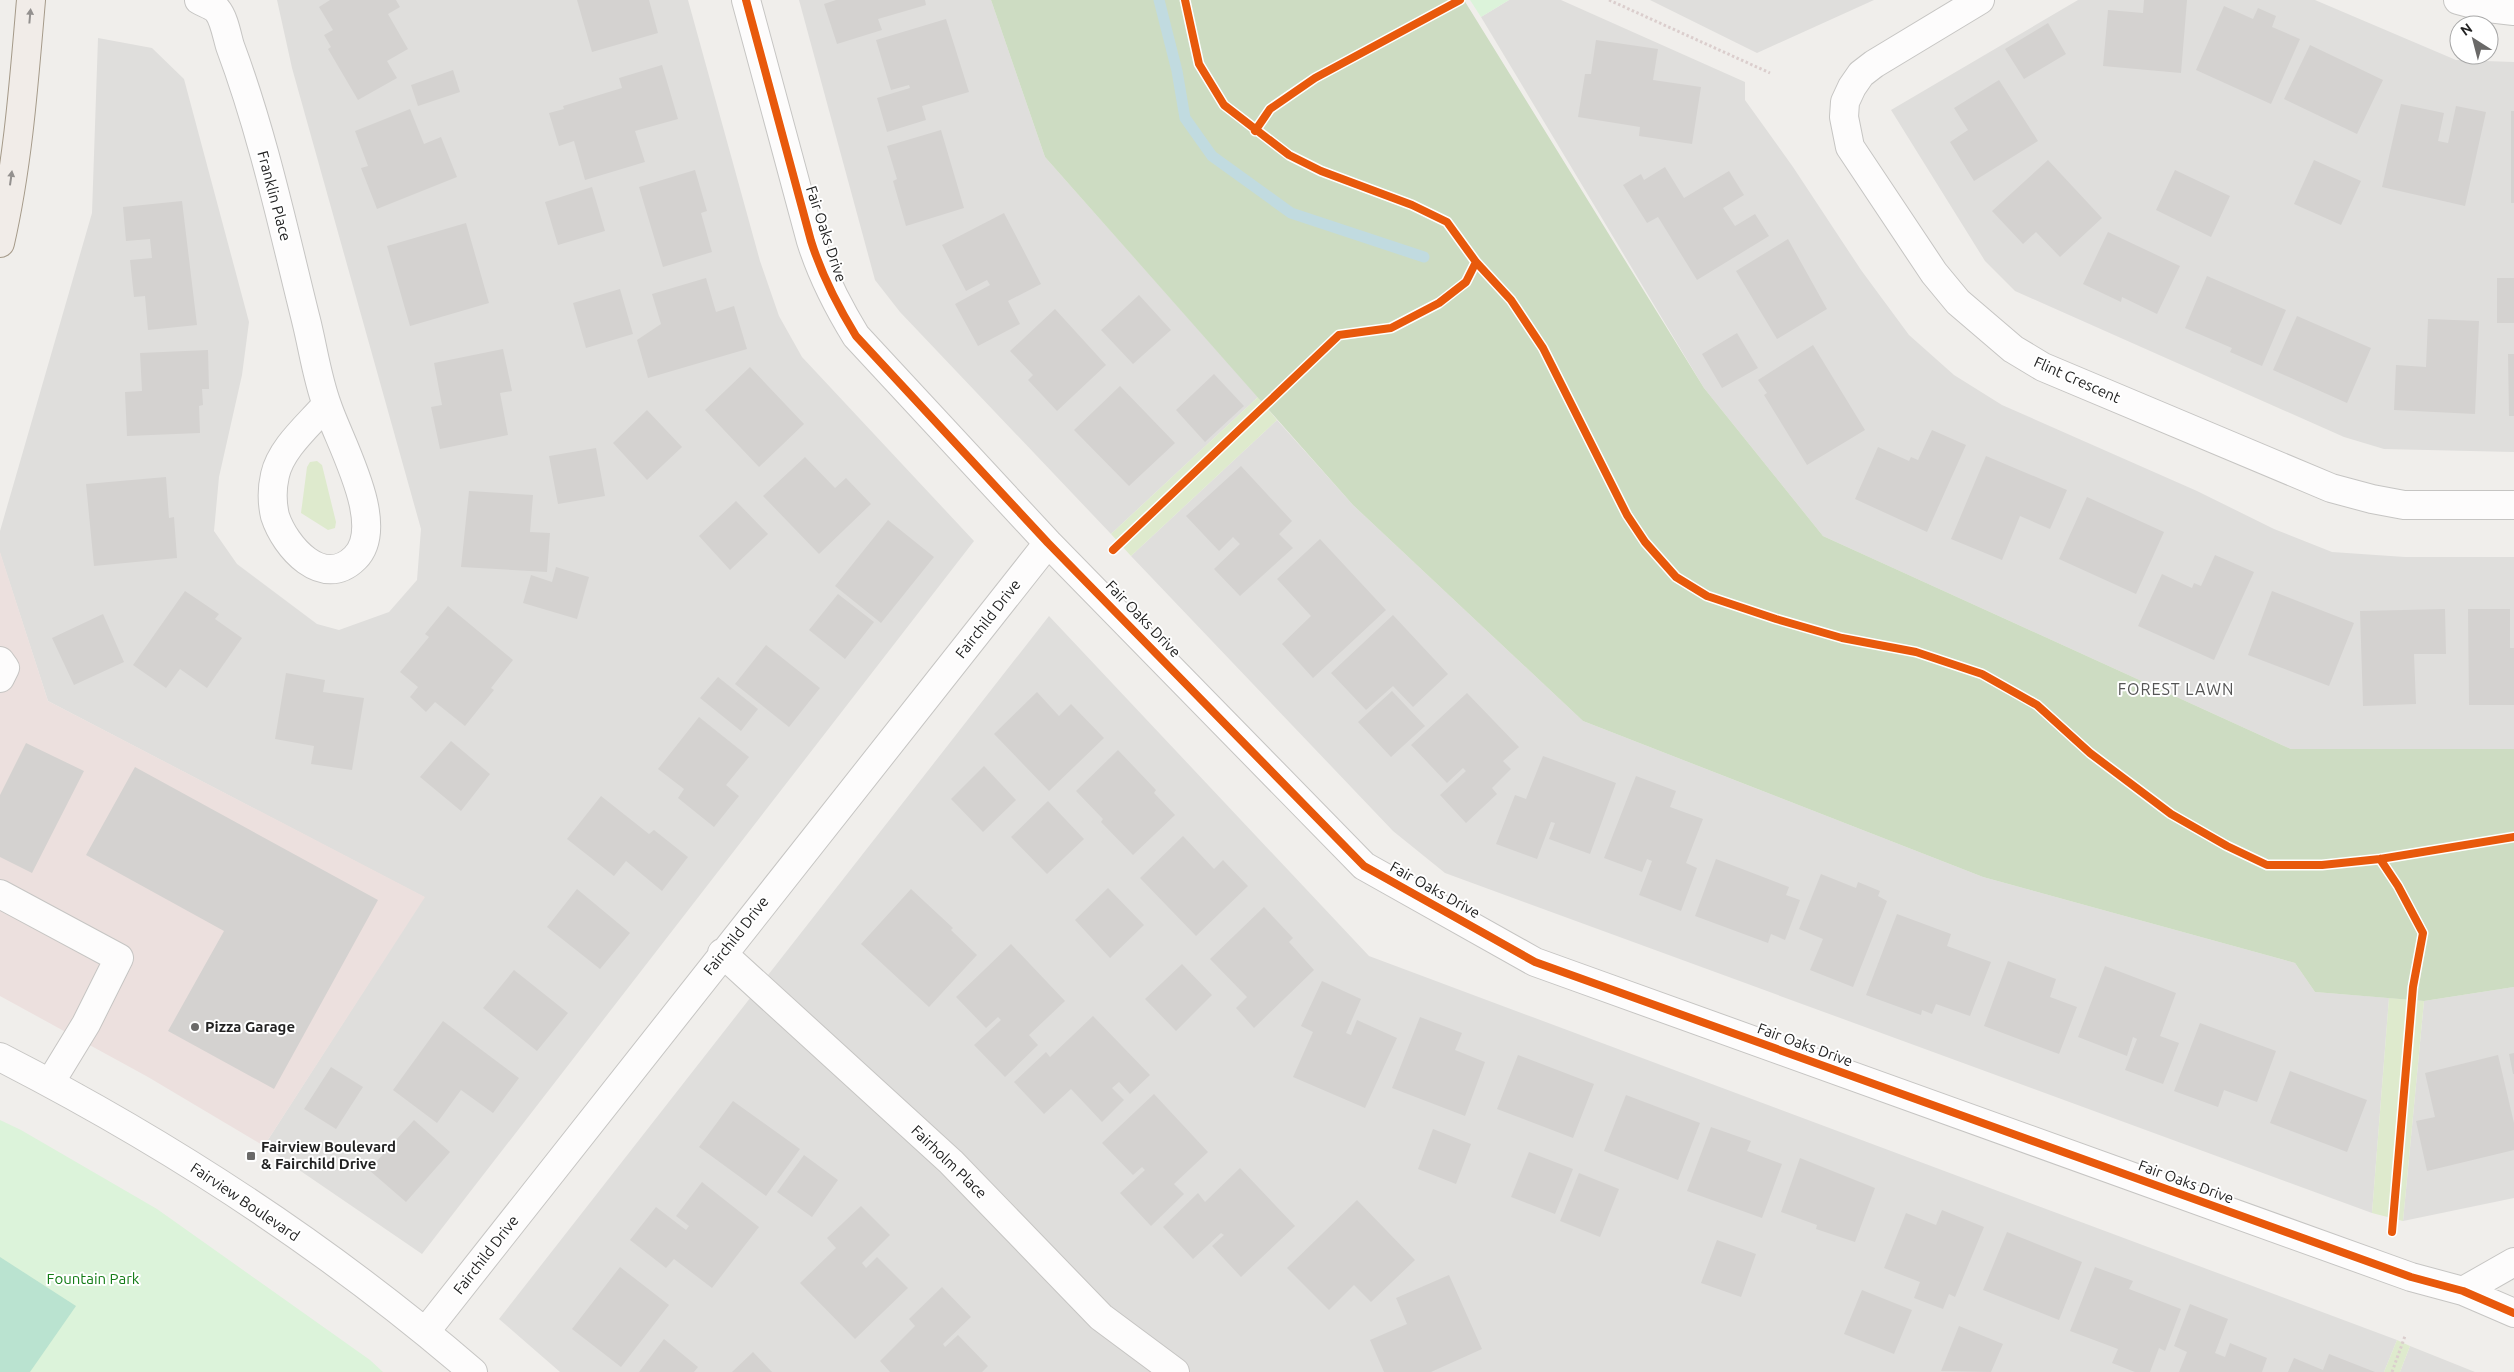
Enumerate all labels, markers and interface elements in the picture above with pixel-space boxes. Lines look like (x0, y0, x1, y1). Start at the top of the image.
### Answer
one-way arrow (26, 8, 34, 24)
north arrow (2449, 15, 2499, 65)
text: N (2457, 20, 2475, 39)
street label: Franklin Place (254, 149, 295, 243)
one-way arrow (8, 169, 16, 185)
street label: Fair Oaks Drive (803, 184, 850, 284)
street label: Flint Crescent (2031, 353, 2123, 406)
street label: Fairchild Drive (952, 576, 1024, 661)
street label: Fair Oaks Drive (1102, 577, 1184, 661)
district label: FOREST LAWN (2118, 680, 2234, 698)
street label: Fair Oaks Drive (1387, 858, 1483, 921)
street label: Fairchild Drive (700, 893, 772, 978)
place label: Pizza Garage (205, 1018, 295, 1035)
street label: Fair Oaks Drive (1755, 1019, 1855, 1070)
marker: Pizza Garage (189, 1021, 201, 1033)
street label: Fairholm Place (908, 1122, 990, 1202)
place label: Fairview Boulevard & Fairchild Drive (261, 1138, 396, 1172)
marker: Fairview Boulevard & Fairchild Drive (245, 1150, 257, 1162)
street label: Fair Oaks Drive (2136, 1156, 2236, 1207)
street label: Fairview Boulevard (188, 1159, 303, 1244)
street label: Fairchild Drive (450, 1212, 522, 1297)
park label: Fountain Park (47, 1270, 140, 1287)

